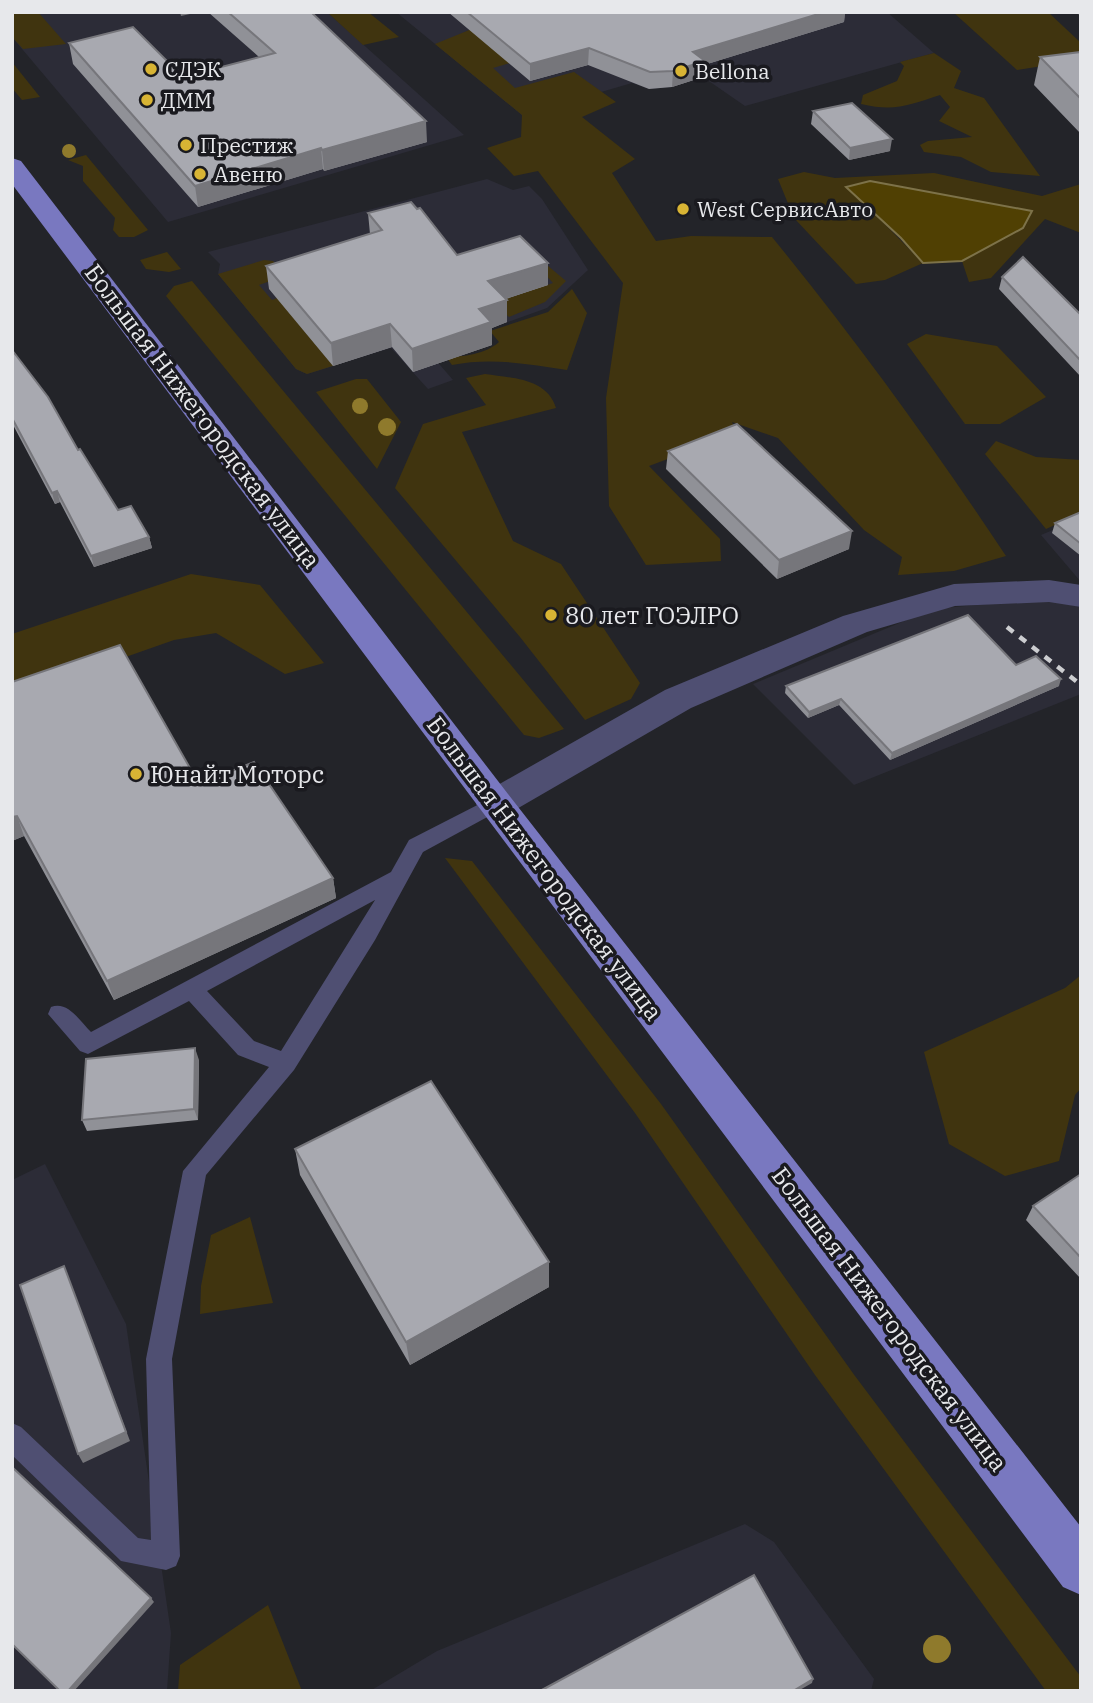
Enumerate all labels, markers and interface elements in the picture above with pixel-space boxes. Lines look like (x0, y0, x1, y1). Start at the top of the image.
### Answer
place label: СДЭК (165, 55, 222, 83)
place label: Bellona (695, 57, 770, 85)
marker: СДЭК (143, 61, 159, 77)
marker: Bellona (673, 63, 689, 79)
place label: ДММ (161, 86, 212, 114)
marker: ДММ (139, 92, 155, 108)
place label: Престиж (200, 131, 294, 159)
marker: Престиж (178, 137, 194, 153)
place label: Авеню (214, 160, 283, 188)
marker: Авеню (192, 166, 208, 182)
place label: West СервисАвто (697, 195, 873, 223)
marker: West СервисАвто (675, 201, 691, 217)
street label: Большая Нижегородская улица (78, 257, 328, 575)
place label: 80 лет ГОЭЛРО (565, 599, 739, 631)
marker: 80 лет ГОЭЛРО (543, 607, 559, 623)
street label: Большая Нижегородская улица (420, 709, 670, 1027)
place label: Юнайт Моторс (150, 758, 324, 790)
marker: Юнайт Моторс (128, 766, 144, 782)
street label: Большая Нижегородская улица (765, 1160, 1015, 1478)

